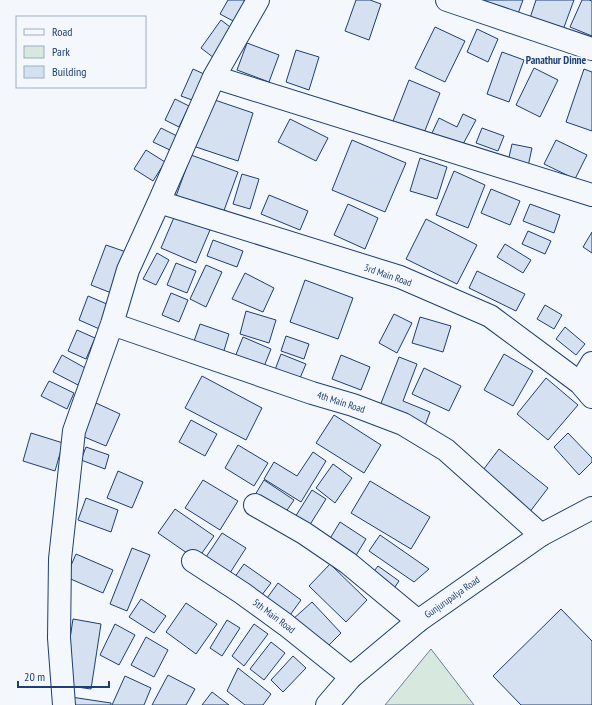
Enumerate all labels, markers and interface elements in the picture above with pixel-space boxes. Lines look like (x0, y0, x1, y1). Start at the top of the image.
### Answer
legend (16, 16, 146, 88)
text: Road (52, 24, 72, 39)
text: Park (52, 44, 70, 59)
district label: Panathur Dinne (526, 53, 587, 67)
text: Building (52, 64, 87, 79)
street label: 3rd Main Road (362, 261, 414, 289)
street label: 4th Main Road (315, 388, 367, 416)
street label: Gunjurupalya Road (422, 573, 482, 621)
street label: 5th Main Road (250, 596, 298, 636)
scale bar (18, 663, 109, 689)
text: 20 m (24, 669, 45, 684)

